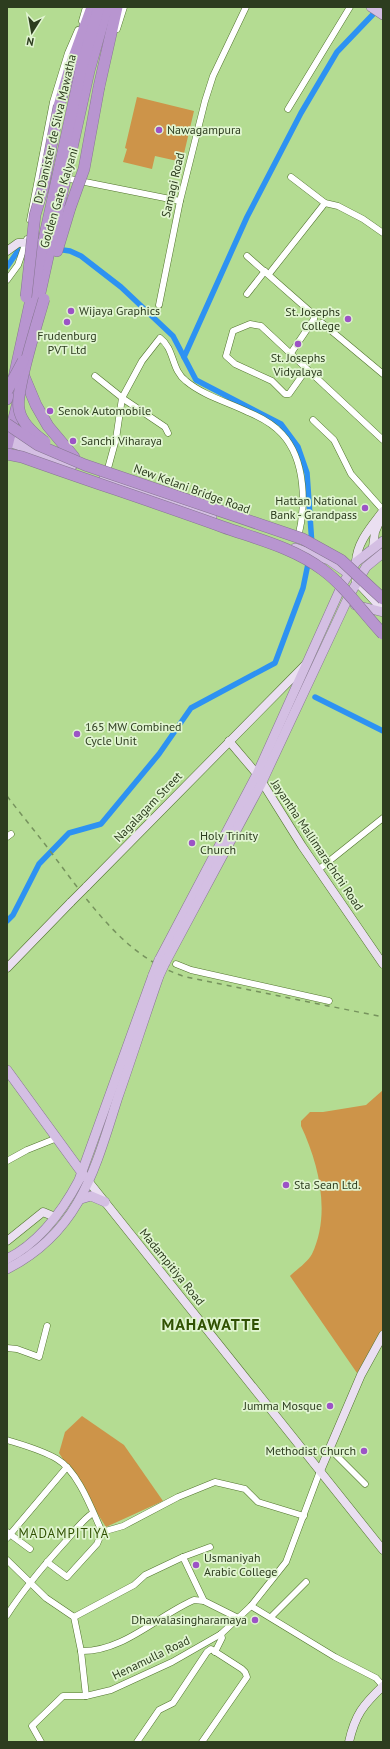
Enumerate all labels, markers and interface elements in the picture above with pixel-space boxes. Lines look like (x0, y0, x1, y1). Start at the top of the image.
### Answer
north arrow (12, 12, 52, 52)
text: N (25, 34, 35, 49)
street label: Dr. Danister de Silva Mawatha (30, 53, 79, 205)
place label: Nawagampura (167, 122, 241, 137)
marker: Nawagampura (154, 125, 164, 135)
street label: Golden Gate Kalyani (36, 146, 81, 250)
street label: Samagi Road (158, 151, 187, 219)
place label: Wijaya Graphics (79, 303, 160, 318)
place label: St. Josephs College (285, 304, 340, 333)
marker: Wijaya Graphics (66, 306, 76, 316)
marker: St. Josephs College (343, 314, 353, 324)
marker: Frudenburg PVT Ltd (62, 317, 72, 327)
place label: Frudenburg PVT Ltd (37, 328, 97, 357)
marker: St. Josephs Vidyalaya (293, 339, 303, 349)
place label: St. Josephs Vidyalaya (271, 350, 325, 379)
place label: Senok Automobile (58, 403, 151, 418)
marker: Senok Automobile (45, 406, 55, 416)
place label: Sanchi Viharaya (81, 433, 162, 448)
marker: Sanchi Viharaya (68, 436, 78, 446)
street label: New Kelani Bridge Road (132, 460, 253, 517)
place label: Hattan National Bank - Grandpass (270, 493, 357, 522)
marker: Hattan National Bank - Grandpass (360, 503, 370, 513)
place label: 165 MW Combined Cycle Unit (85, 719, 182, 748)
marker: 165 MW Combined Cycle Unit (72, 729, 82, 739)
street label: Nagalagam Street (110, 768, 185, 845)
street label: Jayantha Mallimarachchi Road (267, 776, 367, 913)
place label: Holy Trinity Church (200, 828, 259, 857)
marker: Holy Trinity Church (187, 838, 197, 848)
place label: Sta Sean Ltd. (294, 1177, 361, 1192)
marker: Sta Sean Ltd. (281, 1180, 291, 1190)
street label: Madampitiya Road (137, 1225, 208, 1308)
district label: MAHAWATTE (161, 1314, 261, 1334)
place label: Jumma Mosque (242, 1398, 322, 1413)
marker: Jumma Mosque (325, 1401, 335, 1411)
place label: Methodist Church (265, 1443, 356, 1458)
marker: Methodist Church (359, 1446, 369, 1456)
district label: MADAMPITIYA (19, 1525, 109, 1542)
place label: Usmaniyah Arabic College (204, 1550, 277, 1579)
marker: Usmaniyah Arabic College (191, 1560, 201, 1570)
place label: Dhawalasingharamaya (131, 1612, 247, 1627)
marker: Dhawalasingharamaya (250, 1615, 260, 1625)
street label: Henamulla Road (110, 1632, 192, 1683)

